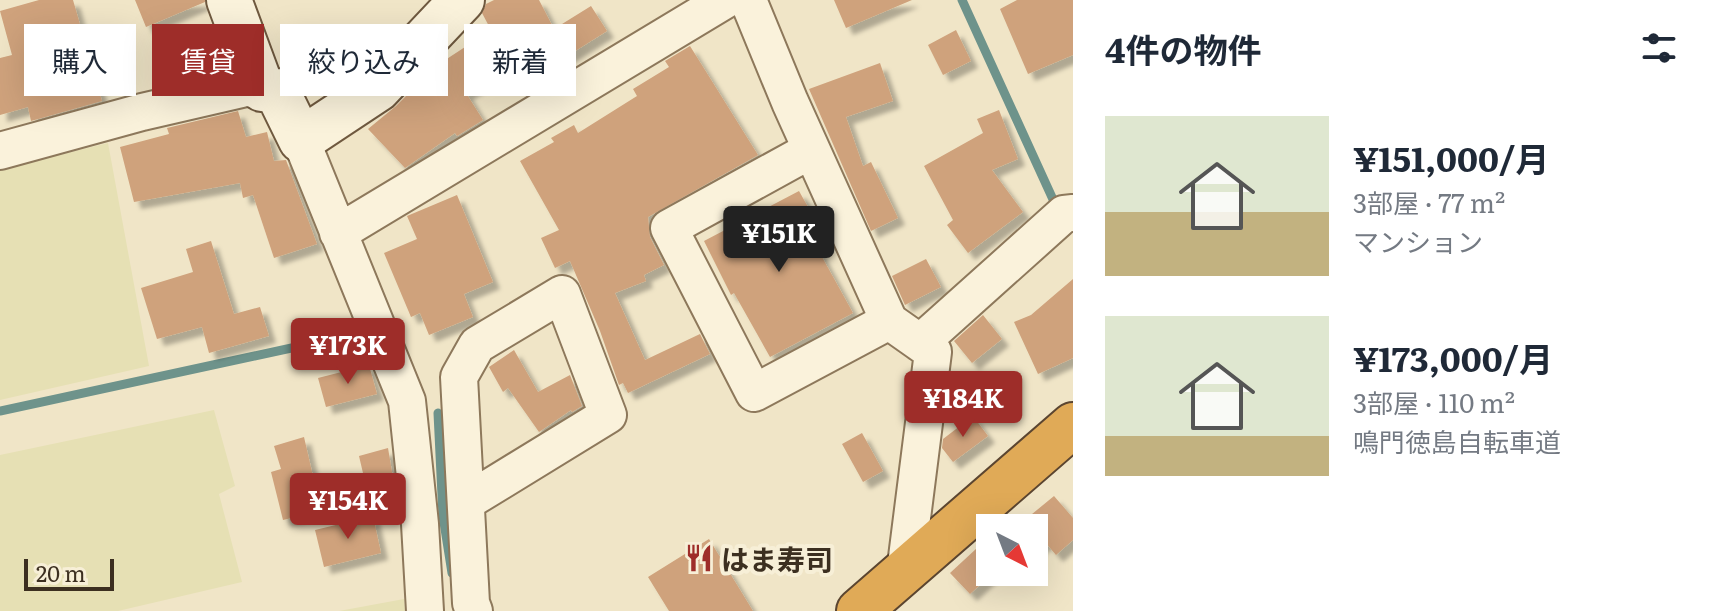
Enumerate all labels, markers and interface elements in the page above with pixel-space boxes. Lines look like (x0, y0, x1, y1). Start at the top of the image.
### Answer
text: 4件の物件 (1105, 23, 1262, 73)
chip: 購入 (24, 24, 136, 96)
chip: 賃貸 (152, 24, 264, 96)
chip: 絞り込み (280, 24, 448, 96)
chip: 新着 (464, 24, 576, 96)
icon: filters (1637, 26, 1681, 70)
text: ¥151,000/月 (1353, 132, 1550, 182)
icon: home (1169, 148, 1265, 244)
text: 3部屋 · 77 m² (1353, 182, 1505, 221)
pin: ¥151K (723, 206, 835, 274)
text: ¥151K (741, 212, 817, 251)
text: マンション (1353, 221, 1483, 260)
pin: ¥173K (292, 318, 404, 386)
text: ¥173K (309, 324, 387, 363)
text: ¥173,000/月 (1353, 332, 1553, 382)
icon: home (1169, 348, 1265, 444)
pin: ¥184K (907, 371, 1019, 439)
text: ¥184K (922, 377, 1004, 416)
text: 3部屋 · 110 m² (1353, 382, 1515, 421)
text: 鳴門徳島自転車道 (1353, 421, 1561, 460)
pin: ¥154K (292, 473, 404, 541)
text: ¥154K (308, 479, 388, 518)
north arrow (976, 514, 1048, 586)
map controls (976, 514, 1048, 586)
place label: はま寿司 (721, 537, 833, 579)
restaurant icon: はま寿司 (684, 543, 714, 573)
scale bar (24, 555, 114, 591)
text: 20 m (36, 556, 86, 589)

